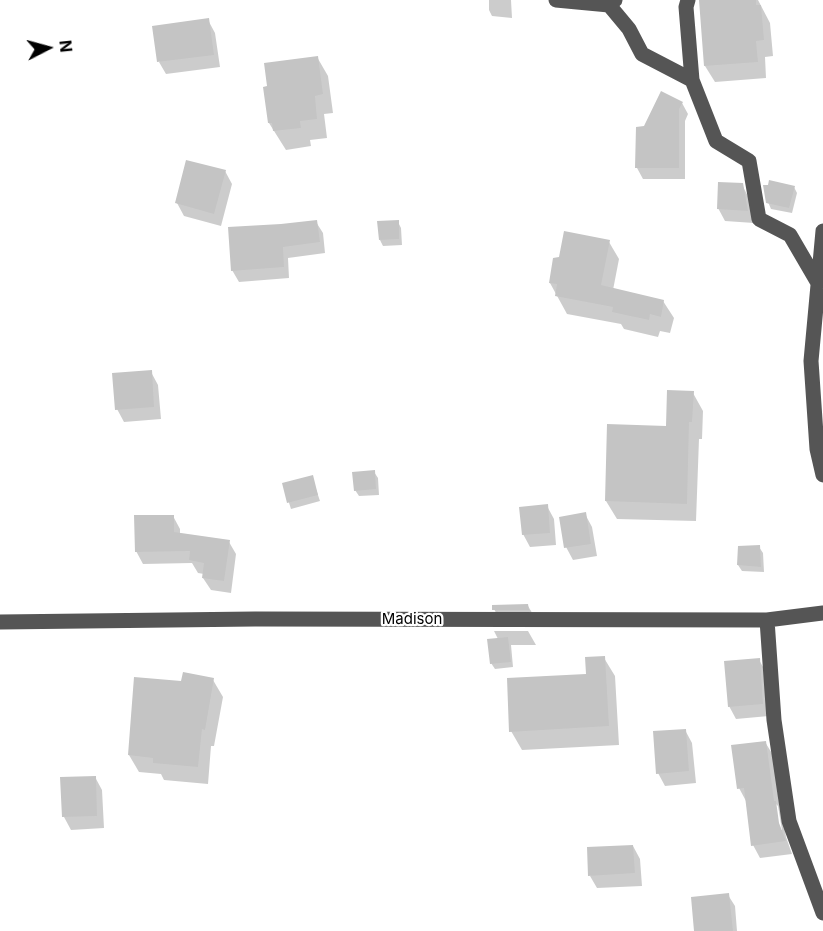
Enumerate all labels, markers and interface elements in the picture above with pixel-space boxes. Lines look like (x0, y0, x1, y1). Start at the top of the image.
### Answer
north arrow (18, 18, 78, 78)
text: N (55, 39, 76, 53)
street label: Madison (382, 610, 442, 628)

